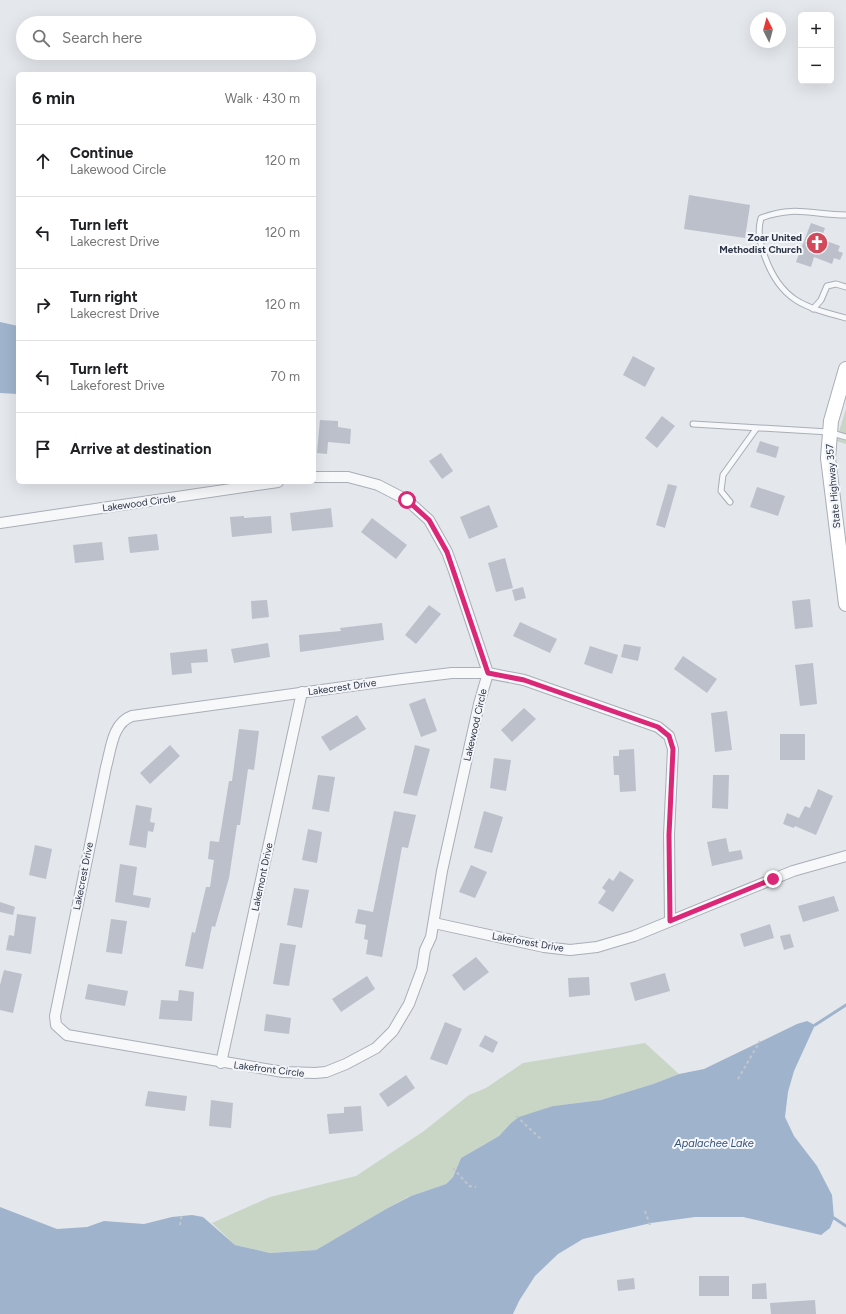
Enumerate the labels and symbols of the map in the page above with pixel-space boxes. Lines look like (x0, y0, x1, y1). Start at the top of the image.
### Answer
north arrow (750, 12, 786, 48)
church icon: Zoar United Methodist Church (804, 230, 830, 256)
place label: Zoar United Methodist Church (719, 231, 802, 256)
street label: State Highway 357 (823, 443, 843, 529)
street label: Lakewood Circle (101, 491, 177, 515)
route start (398, 491, 416, 509)
street label: Lakecrest Drive (307, 676, 377, 698)
street label: Lakewood Circle (460, 687, 490, 763)
street label: Lakecrest Drive (70, 840, 96, 911)
street label: Lakemont Drive (248, 841, 276, 912)
route end (764, 870, 782, 888)
street label: Lakeforest Drive (491, 929, 566, 955)
street label: Lakefront Circle (233, 1058, 306, 1080)
water label: Apalachee Lake (673, 1137, 754, 1150)

